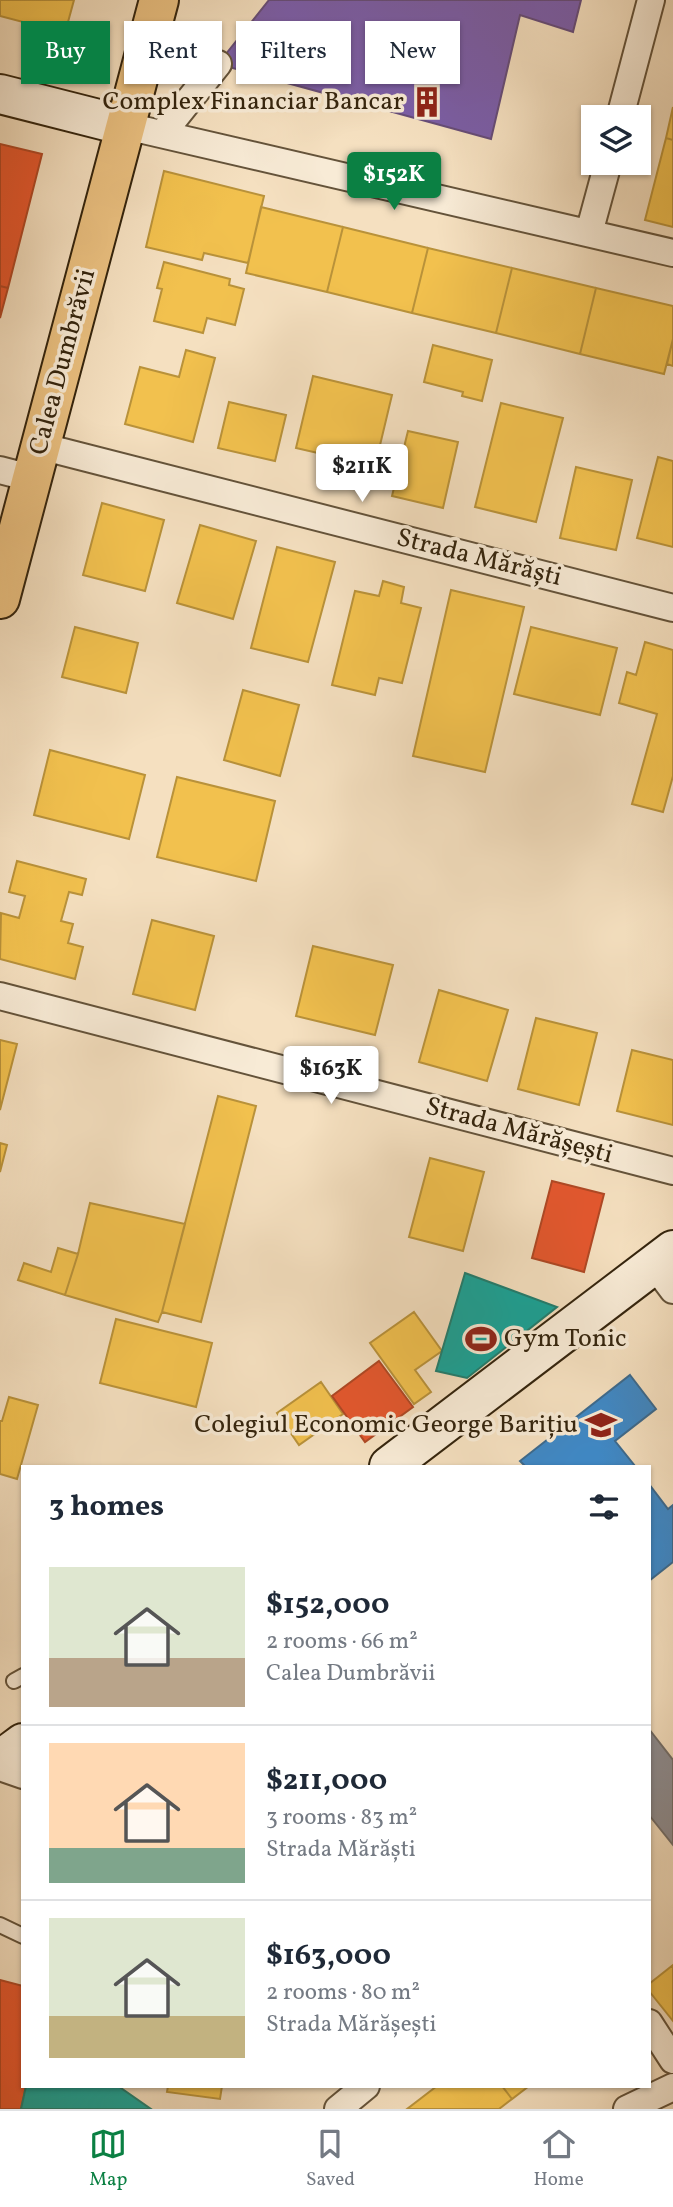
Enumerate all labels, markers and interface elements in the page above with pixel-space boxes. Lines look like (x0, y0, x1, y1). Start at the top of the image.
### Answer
chip: Buy (21, 21, 110, 84)
chip: Rent (124, 21, 222, 84)
chip: Filters (236, 21, 351, 84)
chip: New (365, 21, 460, 84)
place label: Complex Financiar Bancar (102, 84, 404, 120)
building icon: Complex Financiar Bancar (410, 85, 444, 119)
map controls (581, 105, 651, 175)
button: layers (581, 105, 651, 175)
pin: $152K (345, 152, 443, 212)
text: $152K (363, 159, 425, 191)
street label: Calea Dumbrăvii (21, 265, 105, 459)
pin: $211K (313, 444, 411, 504)
text: $211K (332, 451, 392, 483)
street label: Strada Mărăști (393, 520, 565, 596)
pin: $163K (282, 1046, 380, 1106)
text: $163K (300, 1053, 362, 1085)
street label: Strada Mărășești (421, 1089, 617, 1173)
place label: Gym Tonic (504, 1321, 627, 1357)
sports icon: Gym Tonic (464, 1322, 498, 1356)
place label: Colegiul Economic George Barițiu (194, 1407, 578, 1443)
school or university icon: Colegiul Economic George Barițiu (584, 1408, 618, 1442)
text: 3 homes (49, 1486, 164, 1528)
icon: filters (585, 1488, 623, 1526)
text: $152,000 (266, 1584, 390, 1626)
icon: home (105, 1595, 189, 1679)
text: 2 rooms · 66 m² (266, 1626, 418, 1658)
text: Calea Dumbrăvii (266, 1658, 435, 1690)
text: $211,000 (266, 1760, 387, 1802)
icon: home (105, 1771, 189, 1855)
text: 3 rooms · 83 m² (266, 1802, 417, 1834)
text: Strada Mărăști (266, 1834, 416, 1866)
text: $163,000 (266, 1935, 391, 1977)
icon: home (105, 1946, 189, 2030)
text: 2 rooms · 80 m² (266, 1977, 420, 2009)
text: Strada Mărășești (266, 2009, 436, 2041)
tab: Map (89, 2125, 127, 2193)
tab: Saved (306, 2125, 355, 2193)
tab: Home (533, 2125, 584, 2193)

